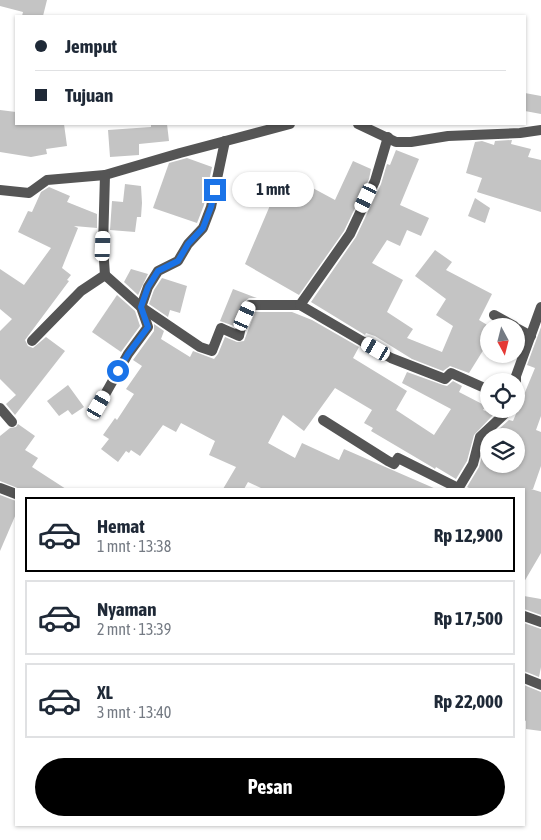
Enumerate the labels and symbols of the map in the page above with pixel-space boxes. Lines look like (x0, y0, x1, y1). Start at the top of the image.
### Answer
callout: 1 mnt (232, 172, 315, 208)
route end (204, 179, 226, 201)
car (352, 181, 379, 215)
car (94, 231, 111, 261)
car (232, 299, 257, 333)
north arrow (480, 318, 525, 362)
car (359, 335, 392, 363)
route start (107, 360, 129, 382)
car (85, 388, 112, 422)

